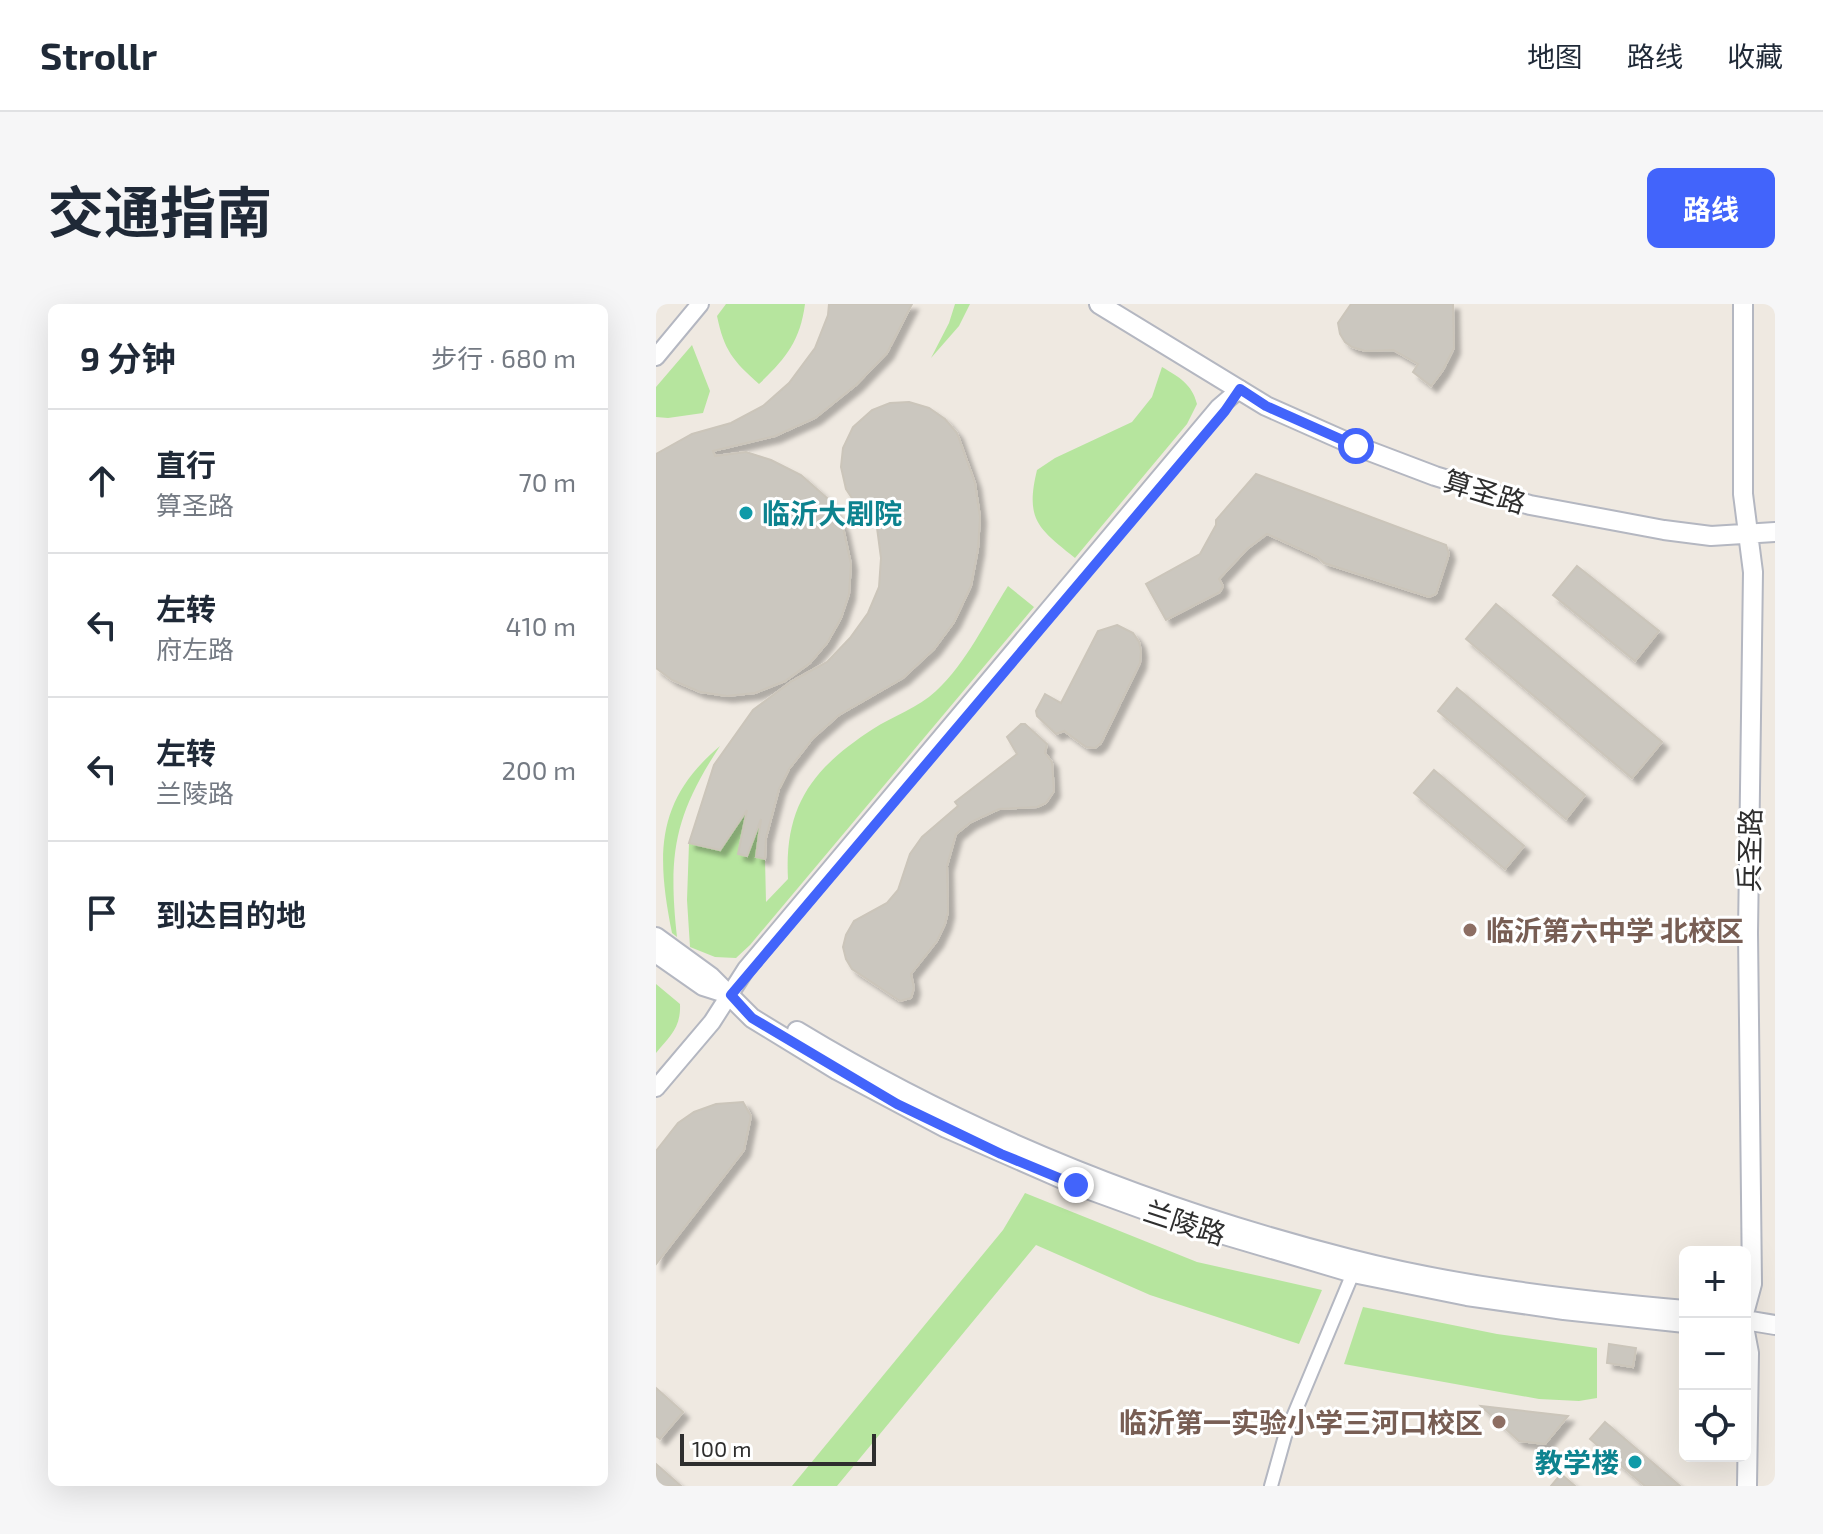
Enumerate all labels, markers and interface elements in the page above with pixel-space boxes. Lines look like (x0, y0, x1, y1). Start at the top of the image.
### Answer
text: Strollr (40, 32, 157, 78)
text: 地图 (1527, 39, 1583, 73)
text: 路线 (1627, 39, 1683, 73)
text: 收藏 (1727, 39, 1783, 73)
button: 路线 (1647, 168, 1775, 248)
text: 交通指南 (48, 177, 272, 244)
text: 9 分钟 (80, 337, 175, 378)
text: 步行 · 680 m (431, 342, 576, 373)
route start (1338, 428, 1374, 464)
text: 直行 (156, 446, 216, 482)
icon: ahead (80, 459, 124, 503)
street label: 算圣路 (1440, 462, 1530, 520)
text: 70 m (518, 466, 576, 497)
text: 算圣路 (156, 489, 234, 520)
place label: 临沂大剧院 (762, 496, 902, 530)
marker: 临沂大剧院 (737, 504, 755, 522)
text: 左转 (156, 590, 216, 626)
icon: left (80, 603, 124, 647)
text: 410 m (505, 610, 576, 641)
text: 府左路 (156, 633, 234, 664)
text: 左转 (156, 734, 216, 770)
icon: left (80, 747, 124, 791)
text: 200 m (501, 754, 576, 785)
text: 兰陵路 (156, 777, 234, 808)
street label: 兵圣路 (1731, 808, 1767, 892)
icon: arrive (80, 891, 124, 935)
text: 到达目的地 (156, 896, 306, 932)
place label: 临沂第六中学 北校区 (1486, 913, 1744, 947)
marker: 临沂第六中学 北校区 (1461, 921, 1479, 939)
route end (1058, 1167, 1094, 1203)
street label: 兰陵路 (1140, 1193, 1230, 1251)
map controls (1679, 1246, 1751, 1462)
button: + (1679, 1246, 1751, 1318)
button: − (1679, 1318, 1751, 1390)
button: locate (1679, 1390, 1751, 1462)
place label: 临沂第一实验小学三河口校区 (1119, 1405, 1483, 1439)
marker: 临沂第一实验小学三河口校区 (1490, 1413, 1508, 1431)
scale bar (680, 1430, 876, 1466)
text: 100 m (692, 1435, 751, 1461)
place label: 教学楼 (1535, 1445, 1619, 1479)
marker: 教学楼 (1626, 1453, 1644, 1471)

